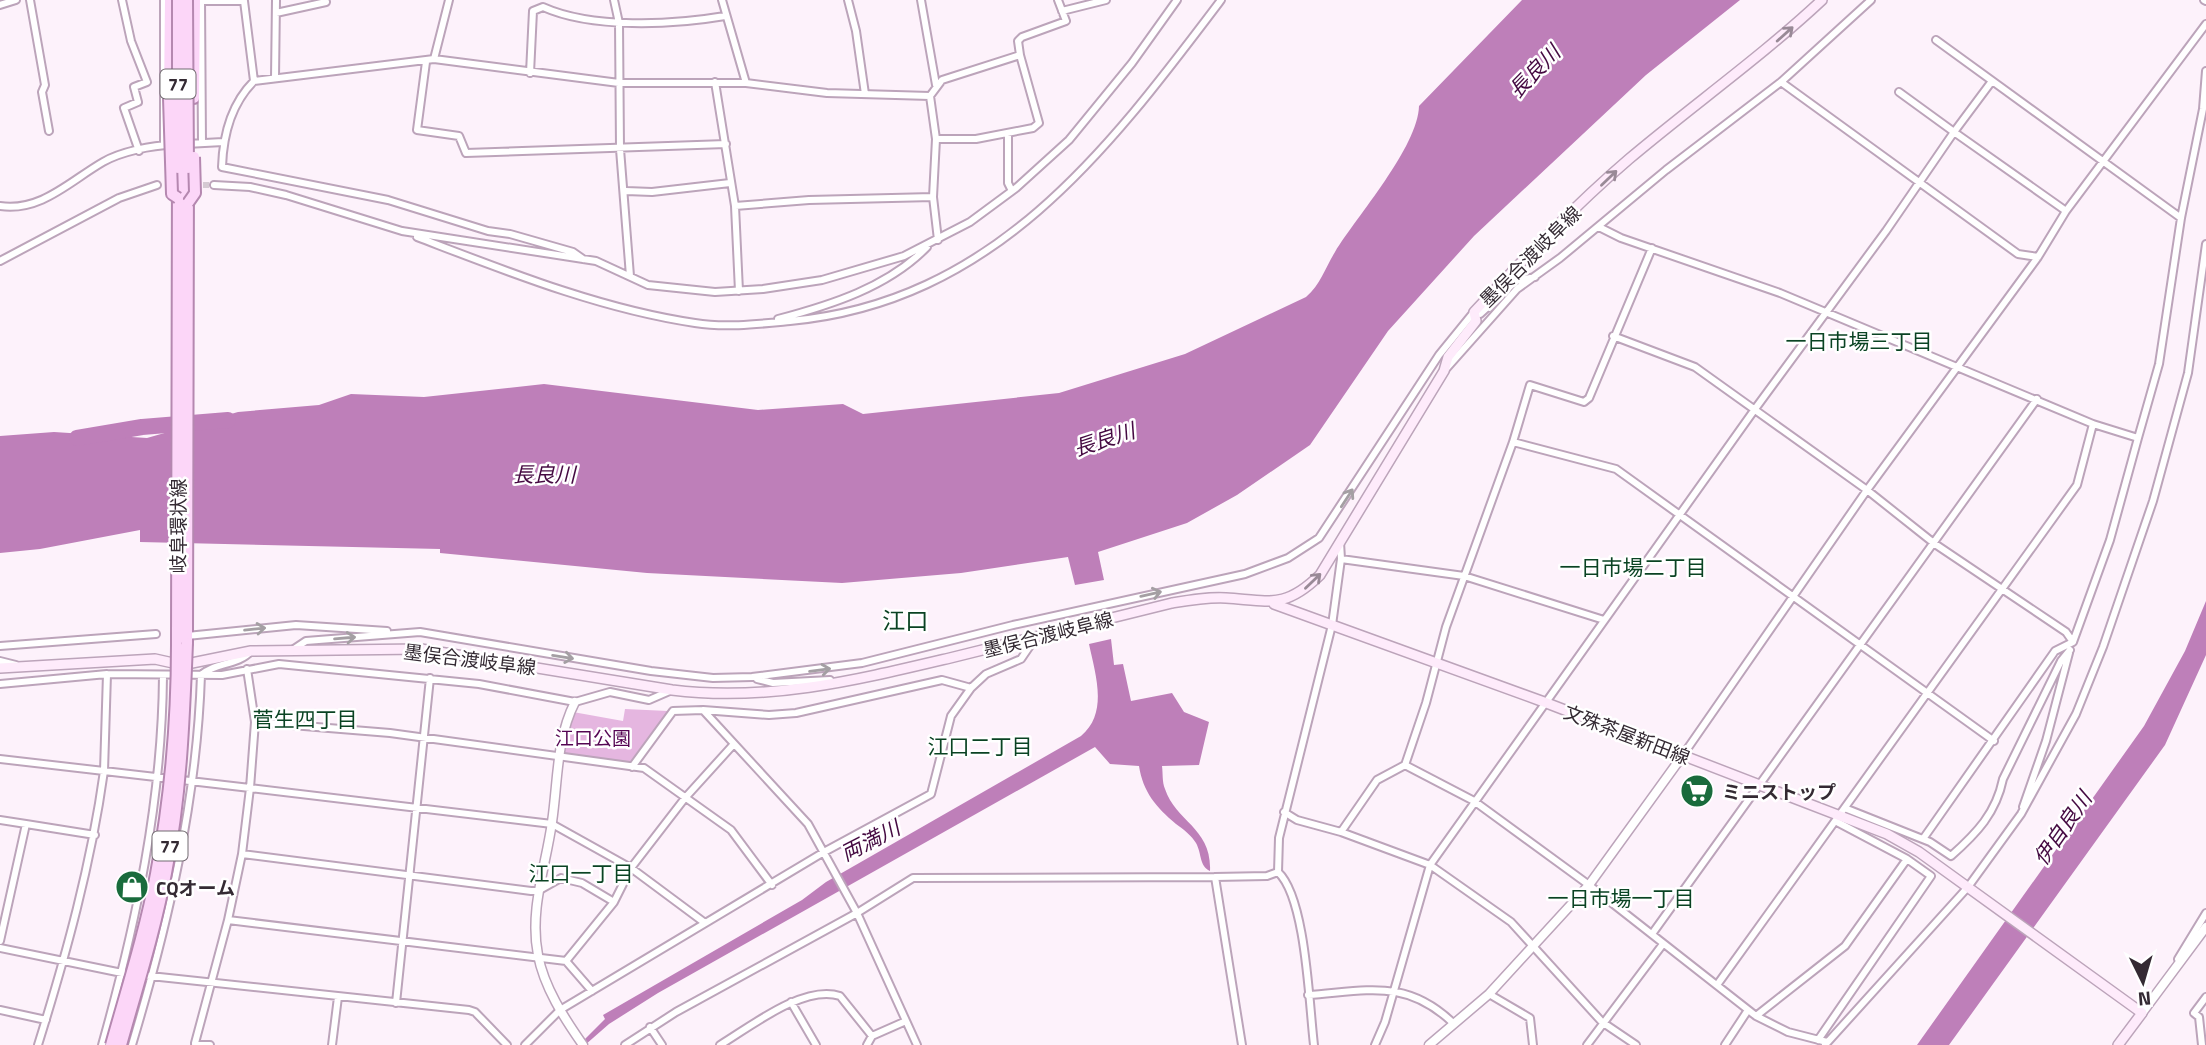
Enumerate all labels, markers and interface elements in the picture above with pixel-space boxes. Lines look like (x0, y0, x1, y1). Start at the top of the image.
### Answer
one-way arrow (1776, 25, 1793, 42)
water label: 長良川 (1501, 36, 1569, 105)
road number: 77 (160, 70, 196, 98)
one-way arrow (1600, 169, 1617, 186)
street label: 墨俣合渡岐阜線 (1473, 199, 1587, 313)
district label: 一日市場三丁目 (1786, 325, 1933, 357)
water label: 長良川 (1069, 413, 1141, 464)
water label: 長良川 (513, 458, 577, 490)
street label: 岐阜環状線 (163, 478, 192, 574)
one-way arrow (1340, 489, 1354, 508)
district label: 一日市場二丁目 (1560, 551, 1707, 583)
one-way arrow (1304, 572, 1321, 589)
one-way arrow (1140, 586, 1162, 599)
district label: 江口 (882, 603, 928, 638)
street label: 墨俣合渡岐阜線 (980, 604, 1116, 664)
one-way arrow (243, 622, 266, 635)
one-way arrow (333, 631, 355, 644)
street label: 墨俣合渡岐阜線 (402, 637, 538, 681)
one-way arrow (551, 651, 574, 664)
one-way arrow (808, 664, 831, 677)
street label: 文殊茶屋新田線 (1560, 697, 1694, 771)
district label: 菅生四丁目 (253, 703, 358, 735)
park label: 江口公園 (555, 723, 631, 752)
district label: 江口二丁目 (928, 730, 1033, 762)
supermarket icon: ミニストップ (1678, 772, 1716, 810)
place label: ミニストップ (1722, 777, 1836, 806)
water label: 伊自良川 (2025, 783, 2100, 872)
water label: 両満川 (835, 811, 907, 869)
road number: 77 (152, 832, 188, 860)
district label: 江口一丁目 (529, 857, 634, 889)
shop icon: CQオーム (113, 868, 151, 906)
place label: CQオーム (156, 873, 235, 902)
district label: 一日市場一丁目 (1548, 882, 1695, 914)
north arrow (2108, 947, 2178, 1017)
text: N (2137, 984, 2152, 1014)

